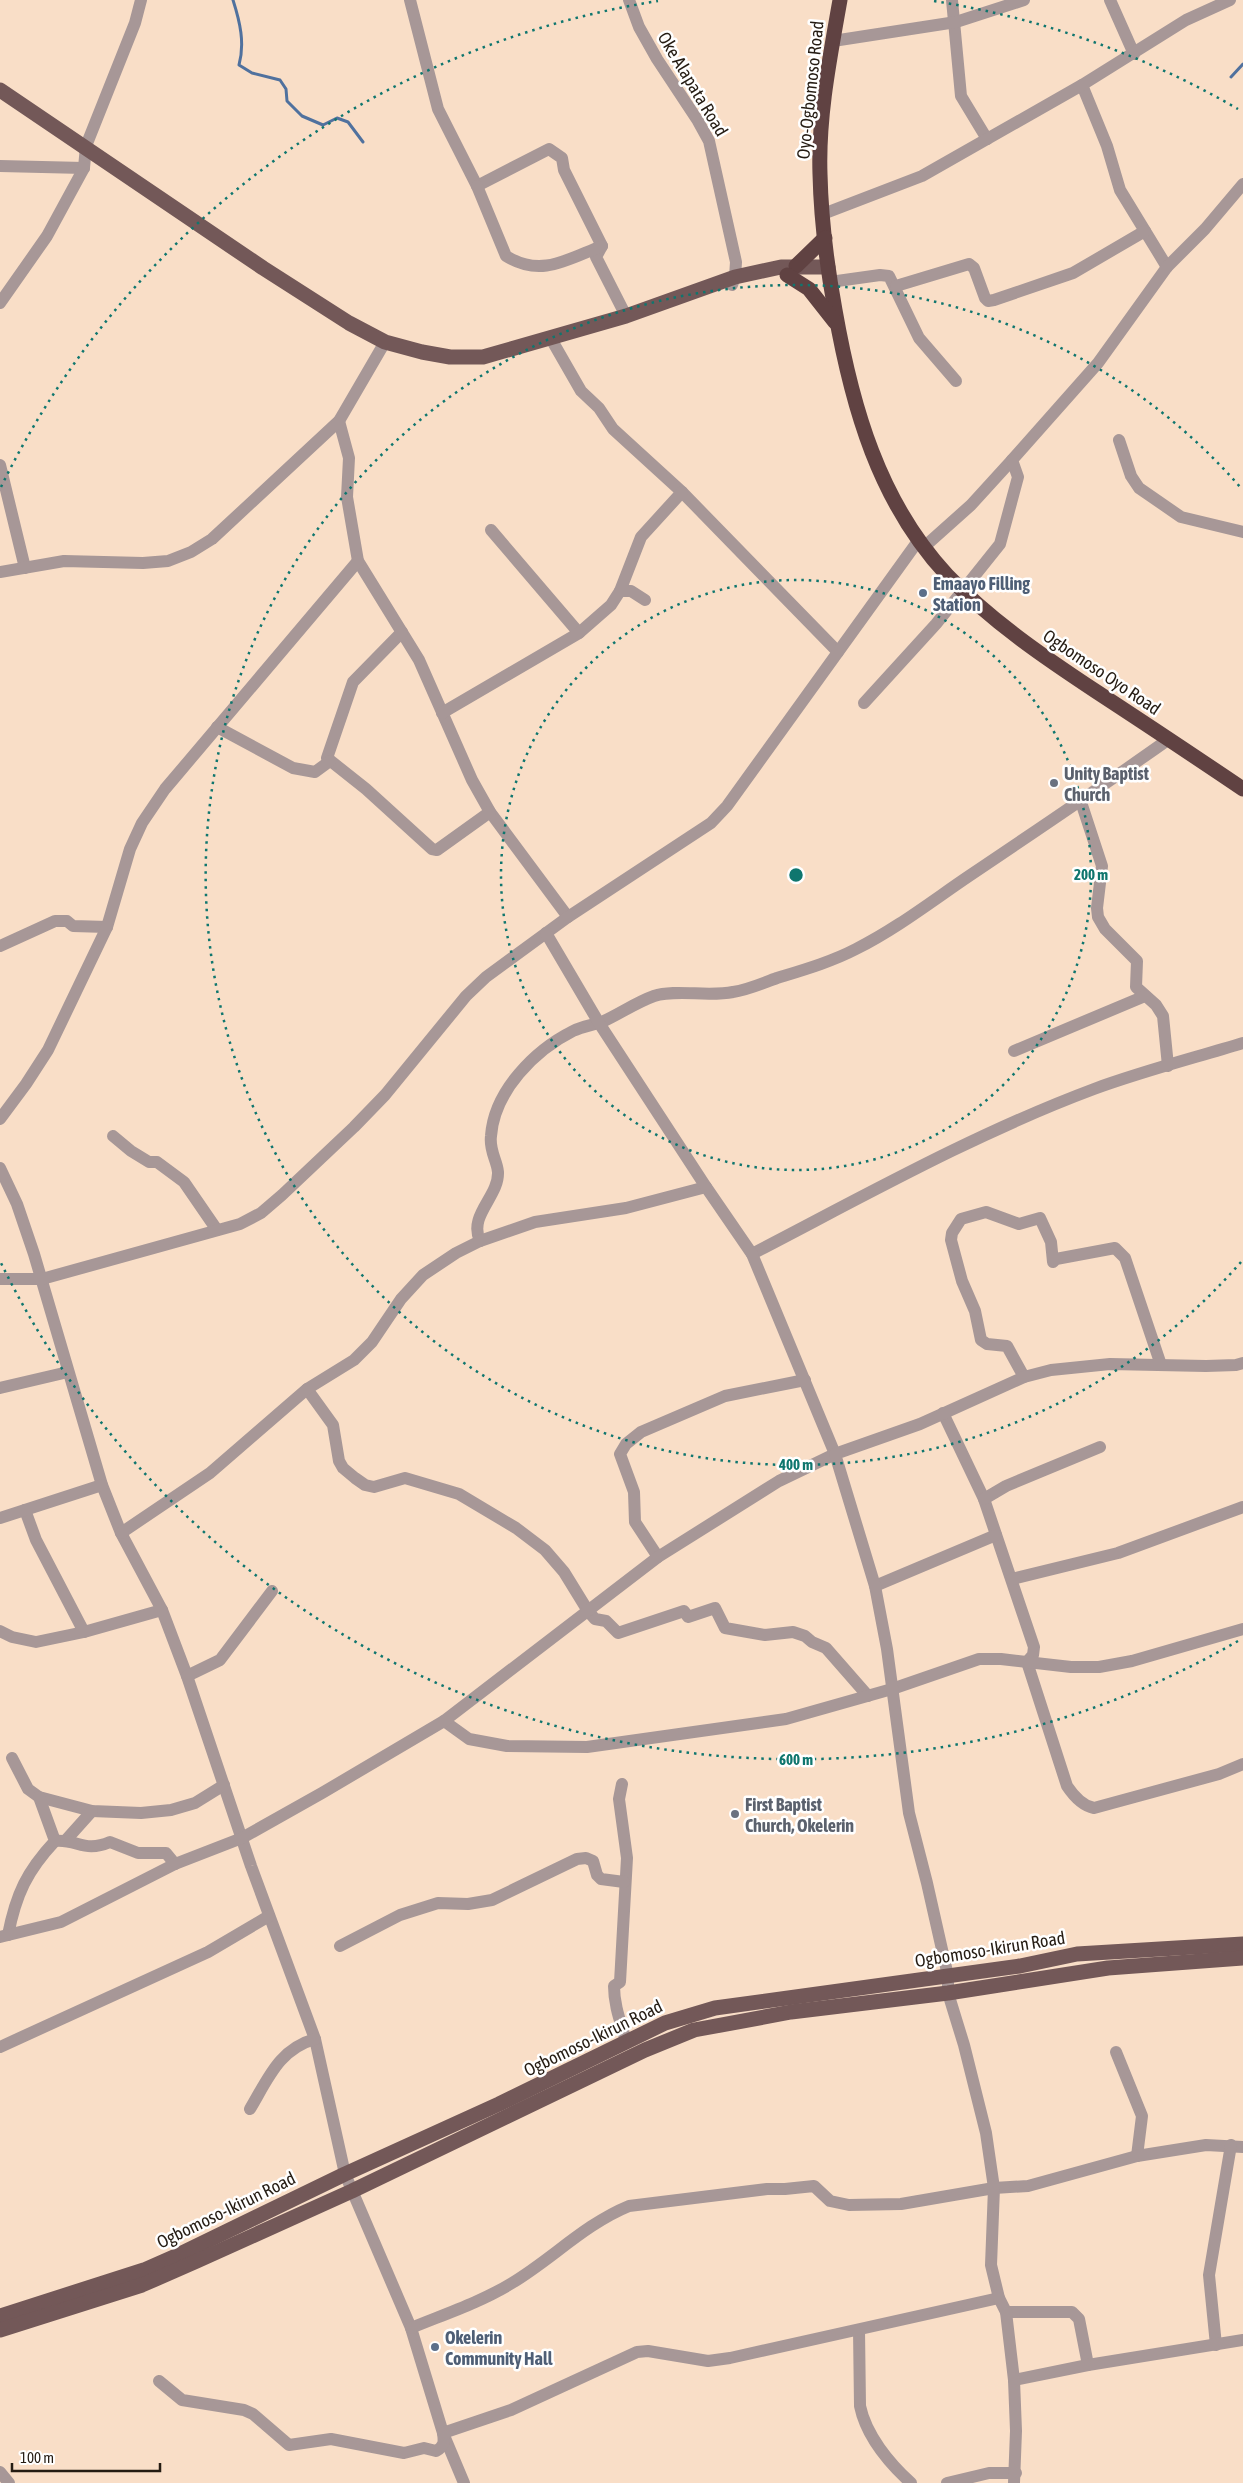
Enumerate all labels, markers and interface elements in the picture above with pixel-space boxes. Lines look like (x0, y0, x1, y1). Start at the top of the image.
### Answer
street label: Oyo-Ogbomoso Road (792, 20, 828, 160)
street label: Oke Alapata Road (654, 28, 732, 140)
place label: Emaayo Filling Station (933, 573, 1030, 615)
marker: Emaayo Filling Station (917, 587, 929, 599)
street label: Ogbomoso Oyo Road (1039, 625, 1165, 719)
place label: Unity Baptist Church (1064, 763, 1150, 805)
marker: Unity Baptist Church (1048, 777, 1060, 789)
centre of rings (787, 866, 805, 884)
text: 200 m (1074, 866, 1108, 883)
text: 400 m (778, 1456, 813, 1473)
text: 600 m (779, 1751, 813, 1768)
place label: First Baptist Church, Okelerin (745, 1794, 854, 1836)
marker: First Baptist Church, Okelerin (729, 1808, 741, 1820)
street label: Ogbomoso-Ikirun Road (913, 1927, 1067, 1971)
street label: Ogbomoso-Ikirun Road (520, 1995, 666, 2081)
street label: Ogbomoso-Ikirun Road (153, 2167, 299, 2253)
place label: Okelerin Community Hall (445, 2327, 553, 2369)
marker: Okelerin Community Hall (429, 2341, 441, 2353)
scale bar (12, 2440, 160, 2472)
text: 100 m (20, 2449, 54, 2466)

